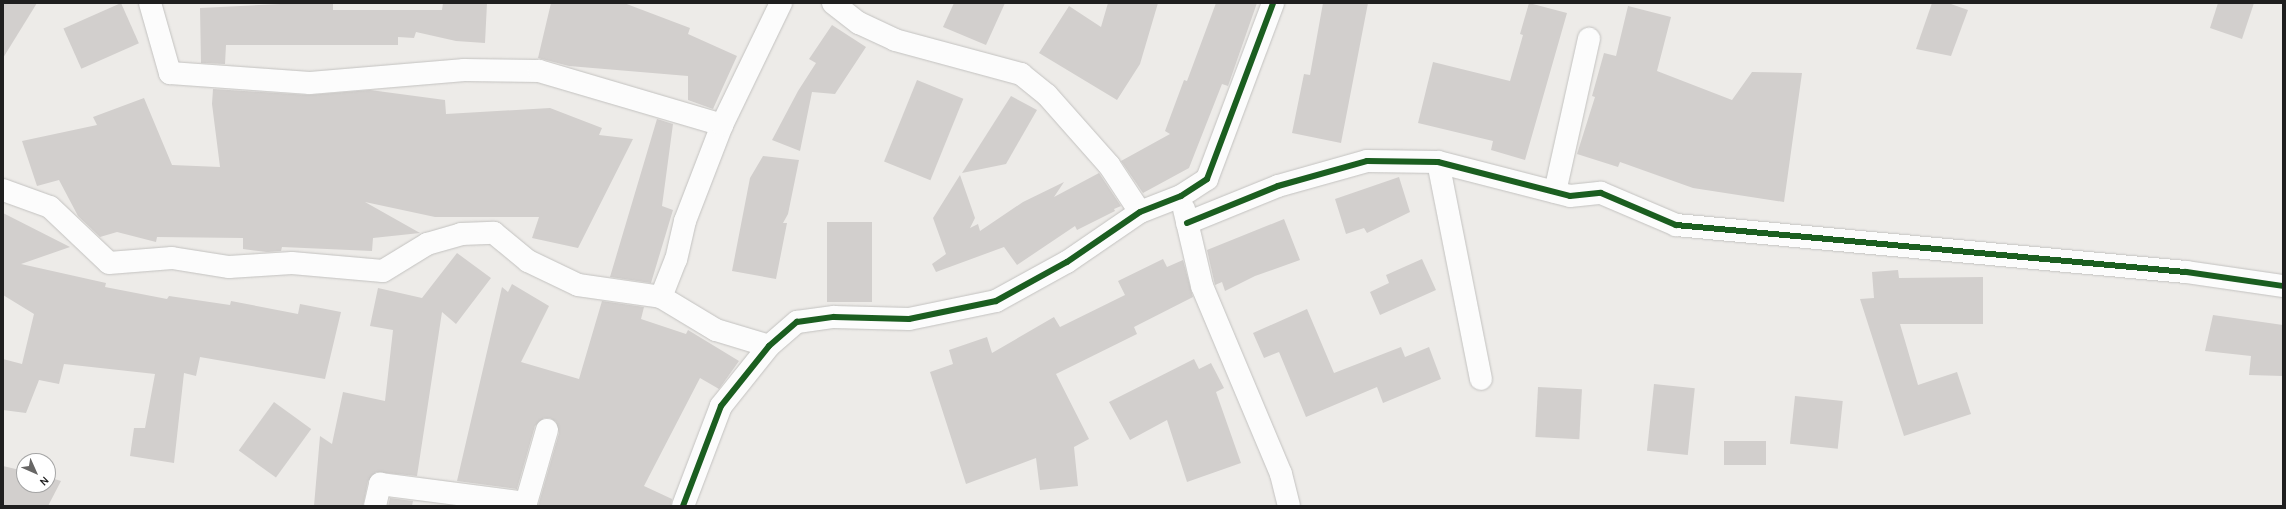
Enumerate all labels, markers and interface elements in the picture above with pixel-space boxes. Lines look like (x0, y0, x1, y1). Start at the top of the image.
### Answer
north arrow (16, 453, 56, 493)
text: N (37, 474, 52, 489)

